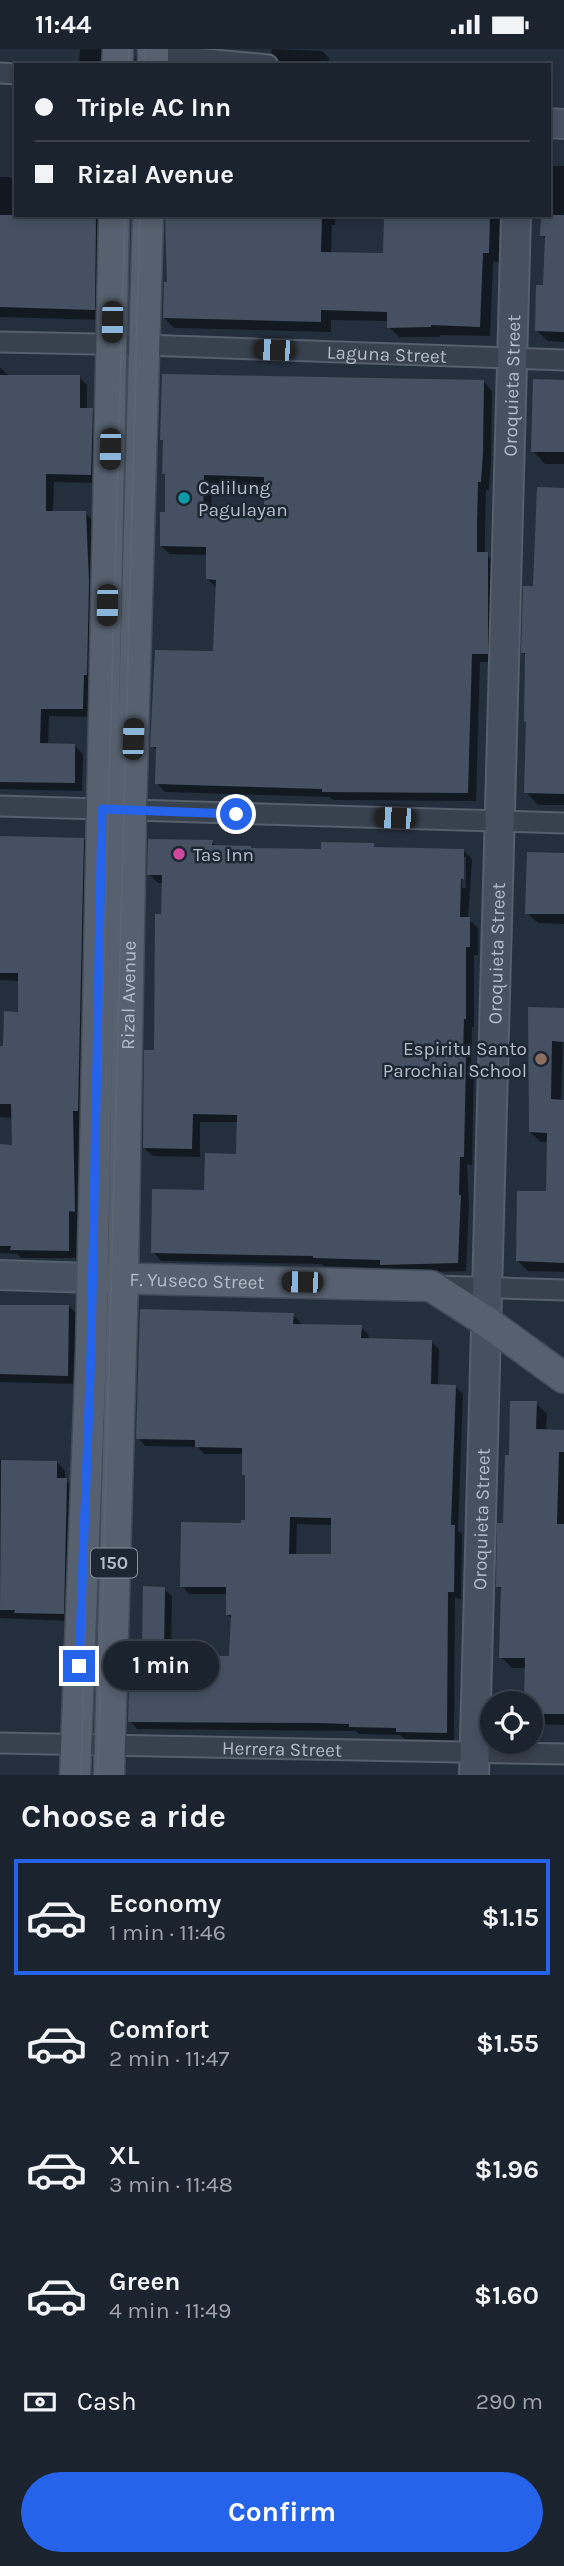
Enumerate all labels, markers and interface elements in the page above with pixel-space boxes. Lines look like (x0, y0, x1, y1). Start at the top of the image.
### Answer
text: 11:44 (35, 9, 92, 40)
text: Triple AC Inn (77, 92, 231, 123)
text: Rizal Avenue (77, 159, 234, 190)
car (102, 301, 123, 343)
street label: Oroquieta Street (500, 314, 525, 457)
car (253, 339, 296, 361)
street label: Laguna Street (326, 342, 447, 368)
car (100, 428, 121, 470)
place label: Calilung Pagulayan (198, 477, 288, 521)
marker: Calilung Pagulayan (176, 490, 192, 506)
car (97, 584, 118, 626)
car (122, 718, 145, 760)
route start (220, 798, 252, 830)
car (374, 807, 417, 829)
place label: Tas Inn (193, 844, 254, 866)
marker: Tas Inn (171, 846, 187, 862)
street label: Oroquieta Street (484, 882, 510, 1025)
street label: Rizal Avenue (117, 940, 141, 1050)
place label: Espiritu Santo Parochial School (383, 1038, 527, 1082)
marker: Espiritu Santo Parochial School (533, 1051, 549, 1067)
street label: F. Yuseco Street (129, 1269, 265, 1294)
car (281, 1271, 324, 1293)
street label: Oroquieta Street (469, 1448, 495, 1590)
road number: 150 (91, 1548, 137, 1577)
callout: 1 min (104, 1641, 219, 1691)
route end (63, 1650, 95, 1682)
text: 1 min (132, 1652, 190, 1679)
map controls (480, 1691, 543, 1754)
button: locate (480, 1691, 543, 1754)
street label: Herrera Street (222, 1737, 342, 1762)
text: Choose a ride (21, 1798, 226, 1835)
icon: car (25, 1886, 88, 1949)
text: Economy (109, 1888, 221, 1919)
text: $1.15 (482, 1902, 539, 1933)
text: 1 min · 11:46 (109, 1919, 226, 1946)
icon: car (25, 2012, 88, 2075)
text: Comfort (109, 2014, 210, 2045)
text: $1.55 (476, 2028, 539, 2059)
text: 2 min · 11:47 (109, 2045, 229, 2072)
icon: car (25, 2138, 88, 2201)
text: XL (109, 2140, 140, 2171)
text: $1.96 (475, 2154, 539, 2185)
text: 3 min · 11:48 (109, 2171, 233, 2198)
icon: car (25, 2264, 88, 2327)
text: Green (109, 2266, 181, 2297)
text: $1.60 (474, 2280, 539, 2311)
text: 4 min · 11:49 (109, 2297, 231, 2324)
icon: cash (21, 2383, 59, 2421)
text: Cash (77, 2386, 137, 2417)
text: 290 m (476, 2388, 543, 2415)
button: Confirm (21, 2472, 543, 2552)

